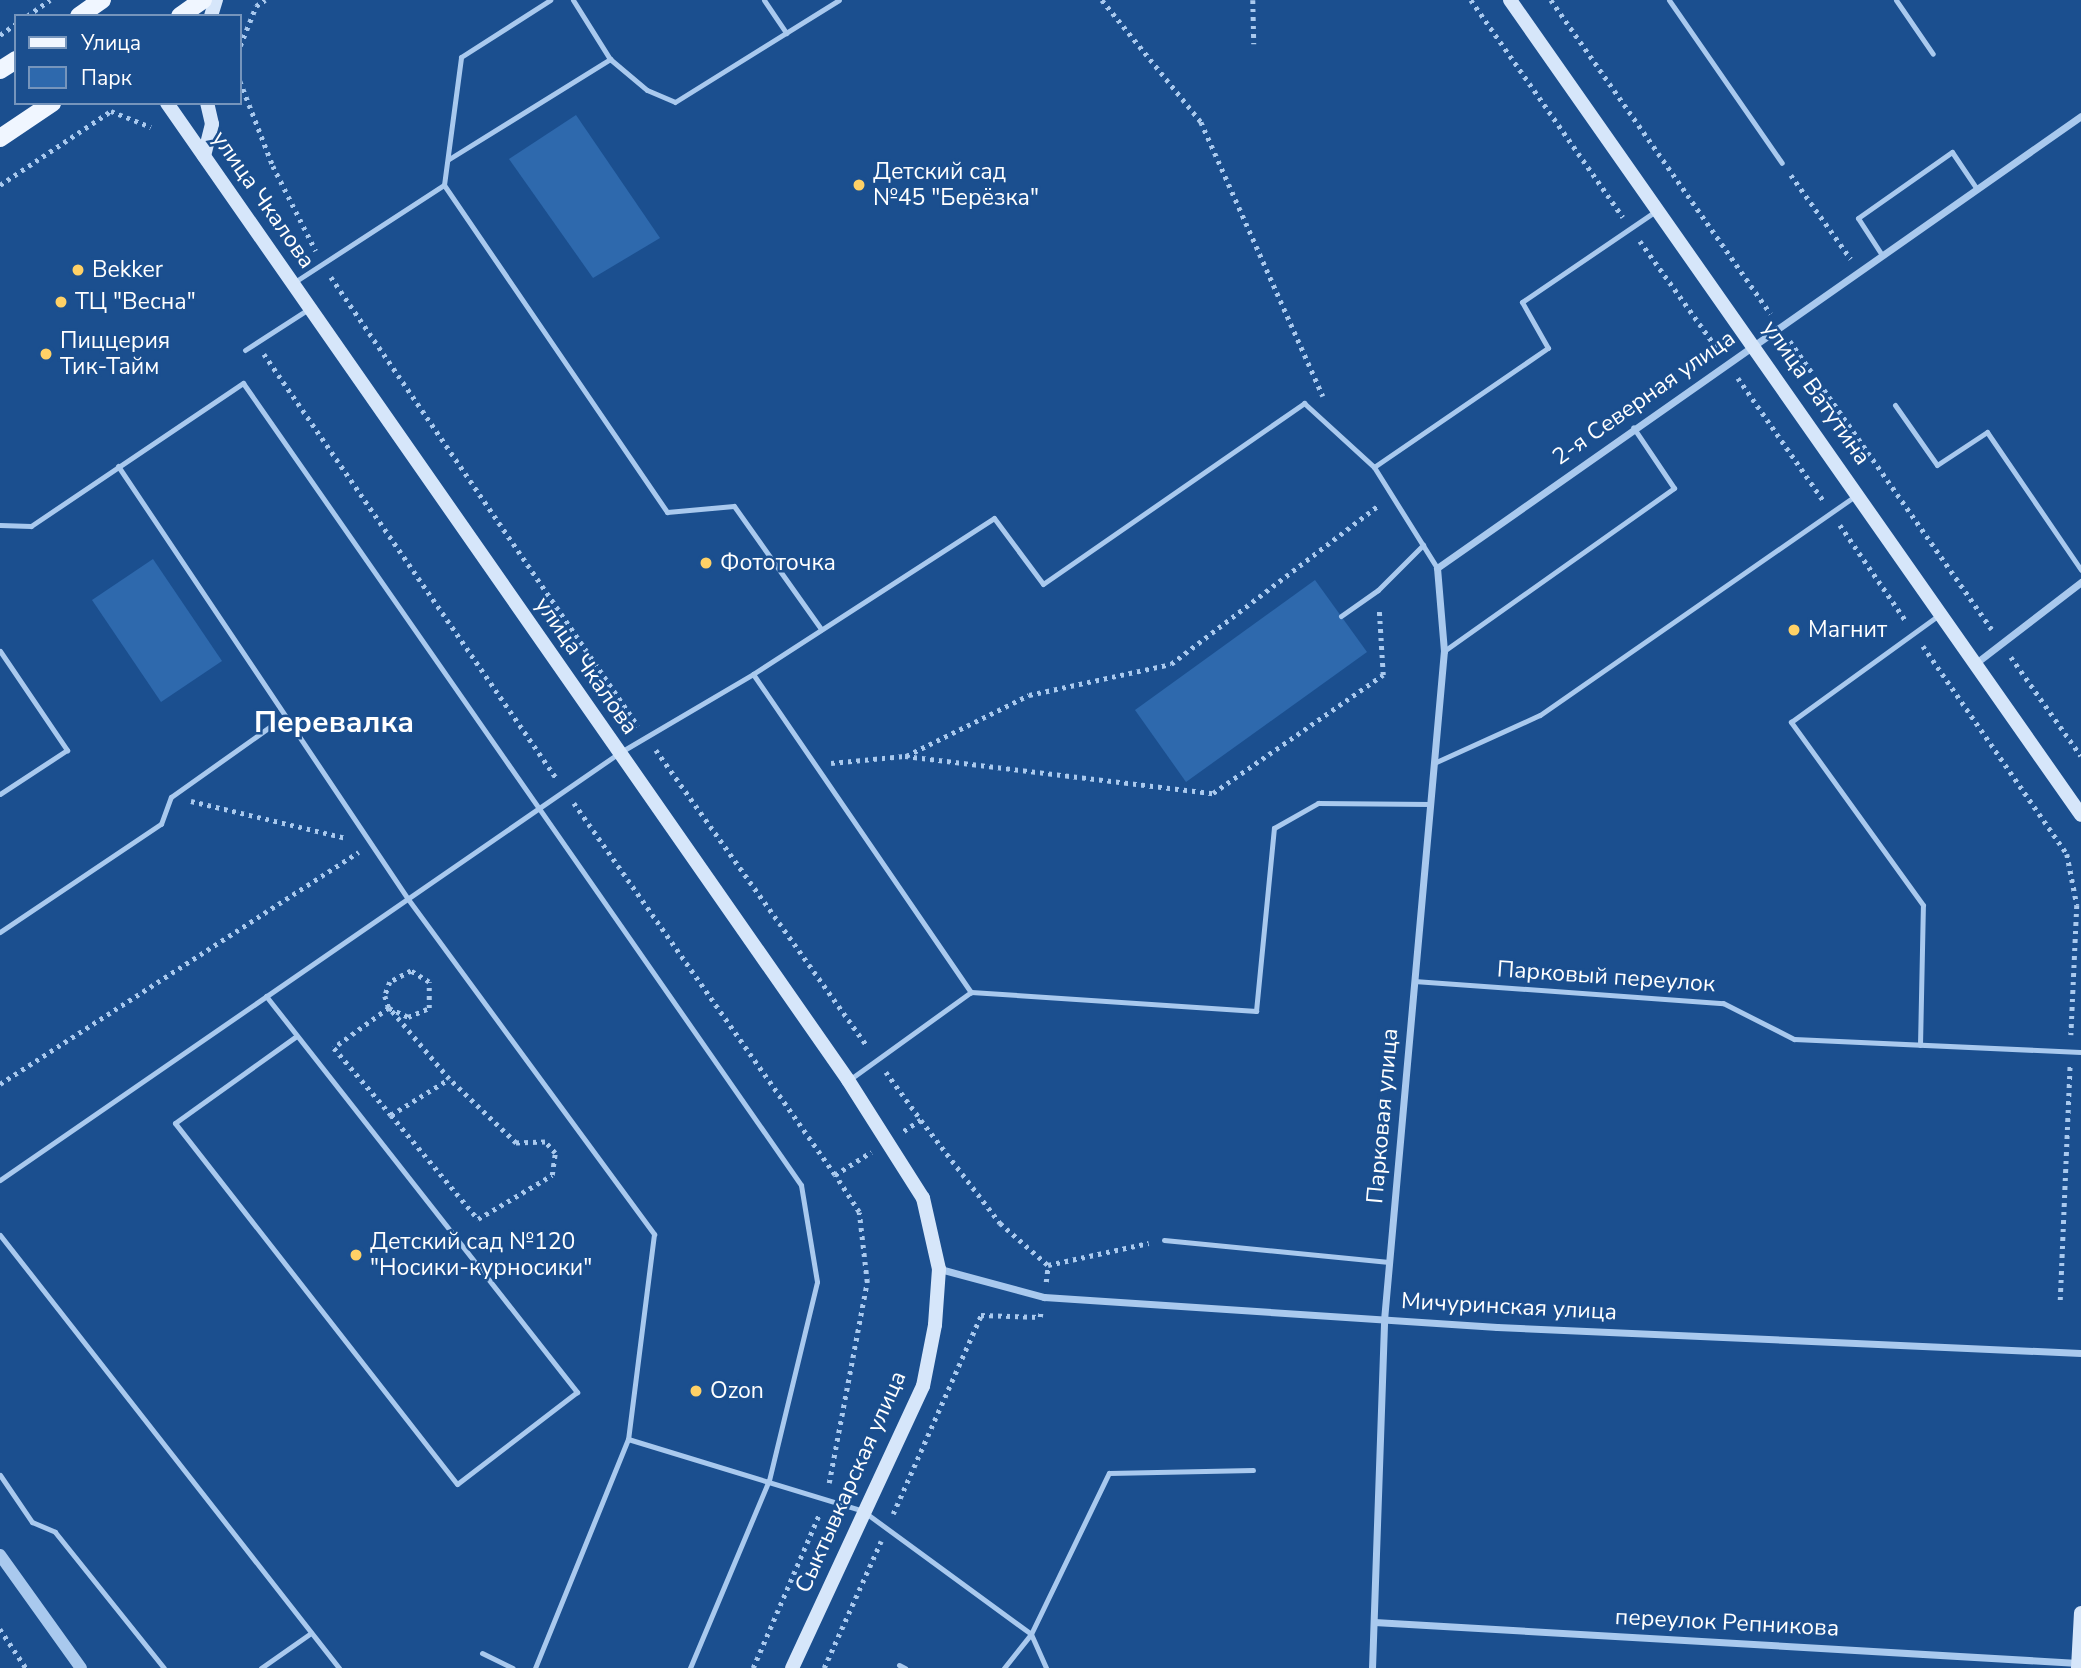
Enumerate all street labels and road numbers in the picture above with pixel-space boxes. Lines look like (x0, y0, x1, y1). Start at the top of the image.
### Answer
street label: улица Чкалова (205, 126, 321, 274)
street label: улица Ватутина (1756, 315, 1876, 471)
street label: 2-я Северная улица (1547, 325, 1741, 471)
street label: улица Чкалова (528, 592, 644, 740)
street label: Парковый переулок (1496, 956, 1716, 998)
street label: Парковая улица (1362, 1027, 1404, 1205)
street label: Мичуринская улица (1400, 1288, 1618, 1326)
street label: Сыктывкарская улица (790, 1367, 912, 1597)
street label: переулок Репникова (1614, 1603, 1840, 1643)

